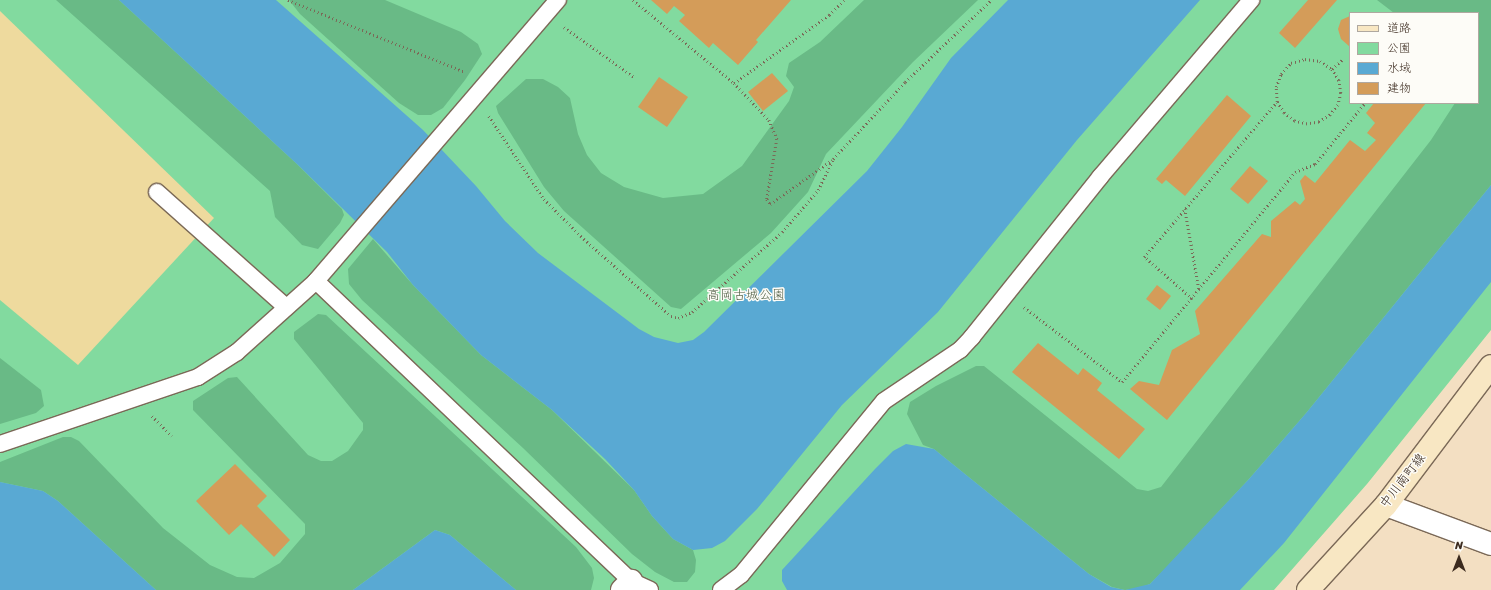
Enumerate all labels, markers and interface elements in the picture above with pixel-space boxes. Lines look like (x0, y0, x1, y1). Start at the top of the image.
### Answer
legend (1349, 12, 1479, 104)
text: 道路 (1387, 17, 1411, 39)
text: 公園 (1387, 37, 1411, 59)
text: 水域 (1387, 57, 1411, 79)
text: 建物 (1387, 77, 1411, 99)
park label: 高岡古城公園 (707, 287, 785, 303)
street label: 中川南町線 (1377, 451, 1429, 511)
text: N (1455, 536, 1463, 555)
north arrow (1439, 538, 1479, 578)

